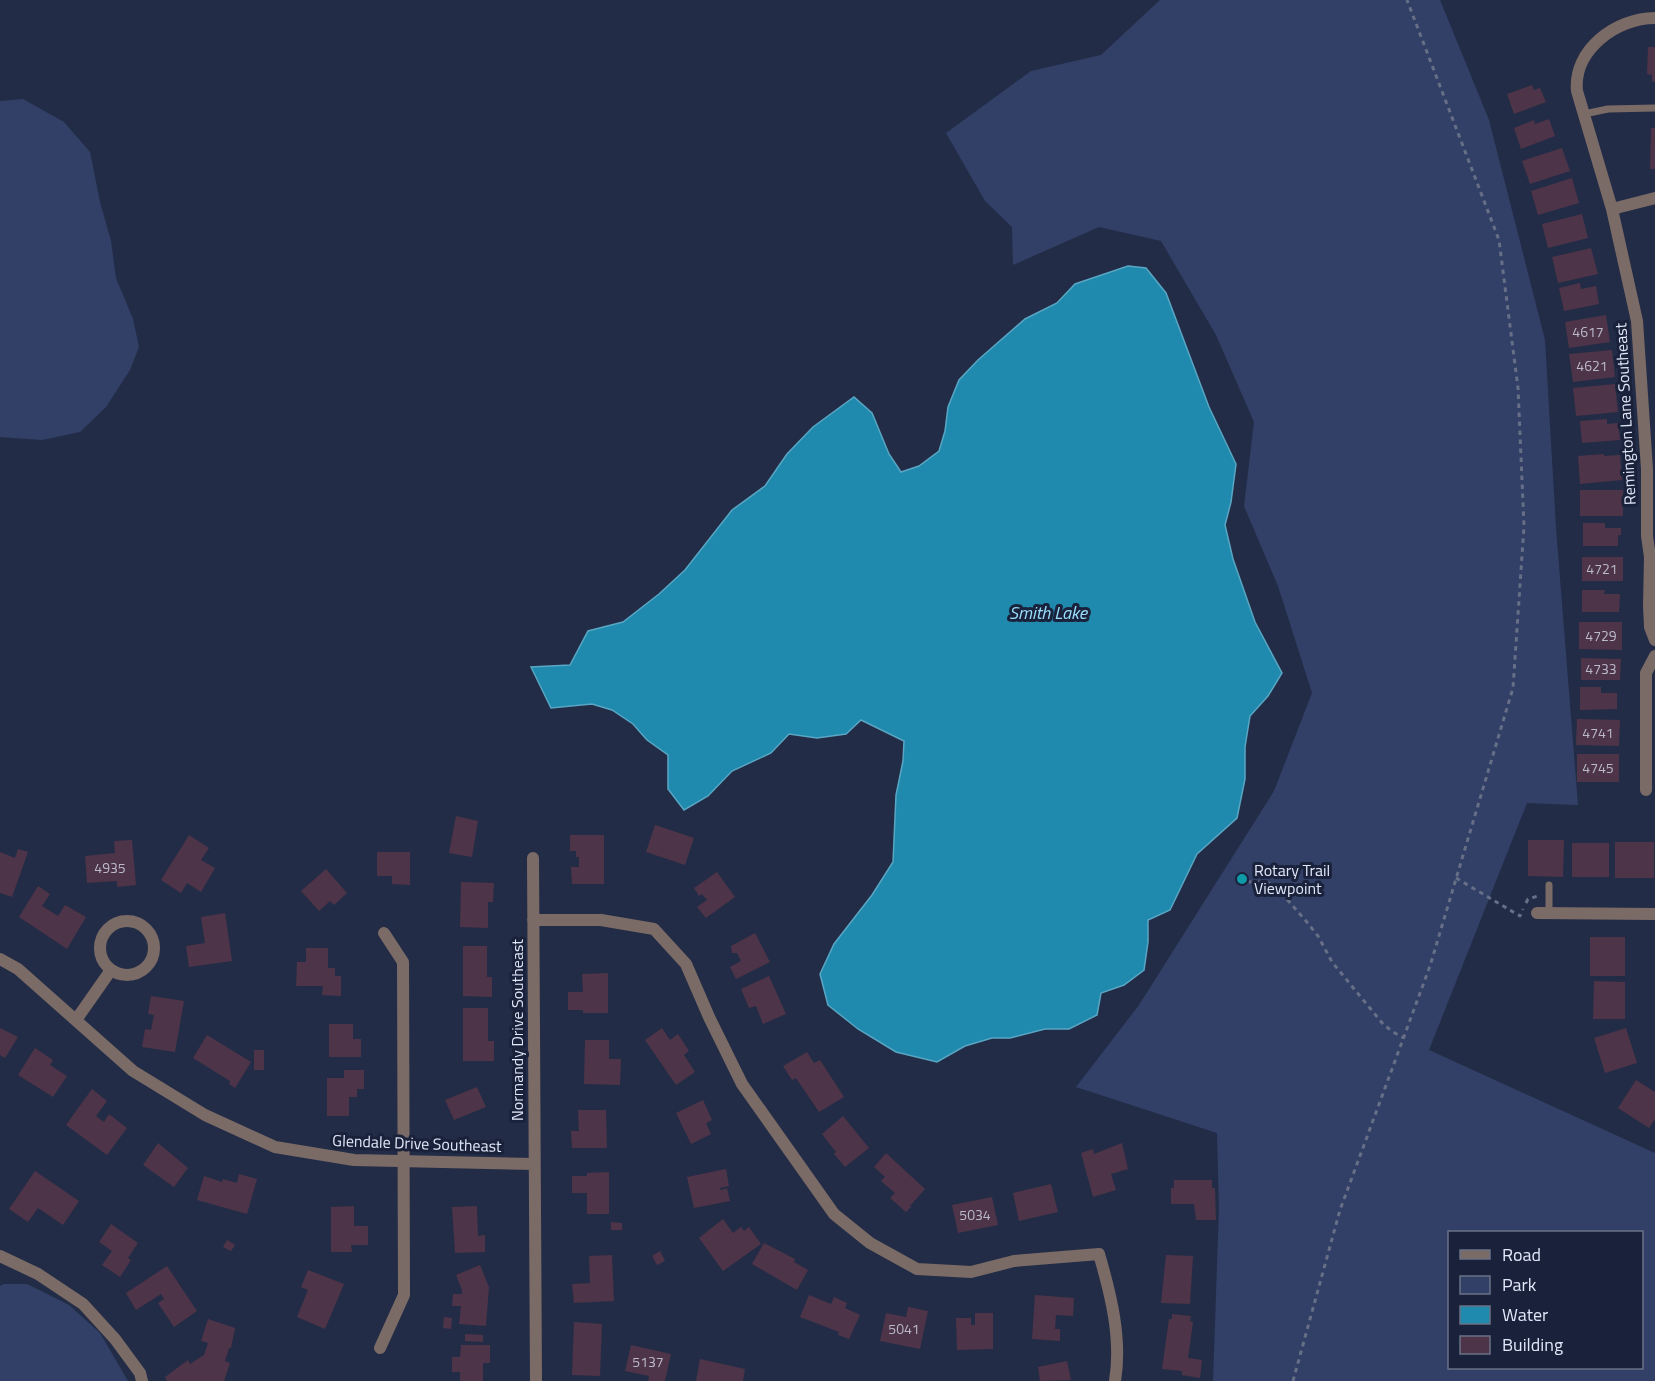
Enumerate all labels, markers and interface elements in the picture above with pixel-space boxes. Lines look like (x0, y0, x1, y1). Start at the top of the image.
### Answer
house number: 4617 (1572, 321, 1604, 342)
street label: Remington Lane Southeast (1608, 322, 1642, 506)
house number: 4621 (1576, 355, 1608, 376)
house number: 4721 (1586, 558, 1618, 579)
water label: Smith Lake (1009, 599, 1089, 626)
house number: 4729 (1585, 625, 1617, 646)
house number: 4733 (1585, 658, 1617, 679)
house number: 4741 (1582, 722, 1614, 743)
house number: 4745 (1582, 757, 1614, 778)
house number: 4935 (94, 857, 126, 878)
place label: Rotary Trail Viewpoint (1254, 858, 1330, 900)
marker: Rotary Trail Viewpoint (1235, 872, 1249, 886)
street label: Normandy Drive Southeast (505, 939, 529, 1121)
street label: Glendale Drive Southeast (332, 1128, 502, 1158)
house number: 5034 (959, 1204, 991, 1225)
legend (1448, 1231, 1643, 1369)
text: Road (1502, 1241, 1541, 1268)
text: Park (1502, 1271, 1537, 1298)
text: Water (1502, 1301, 1548, 1328)
house number: 5041 (888, 1318, 920, 1339)
text: Building (1502, 1331, 1563, 1358)
house number: 5137 (632, 1351, 664, 1372)

